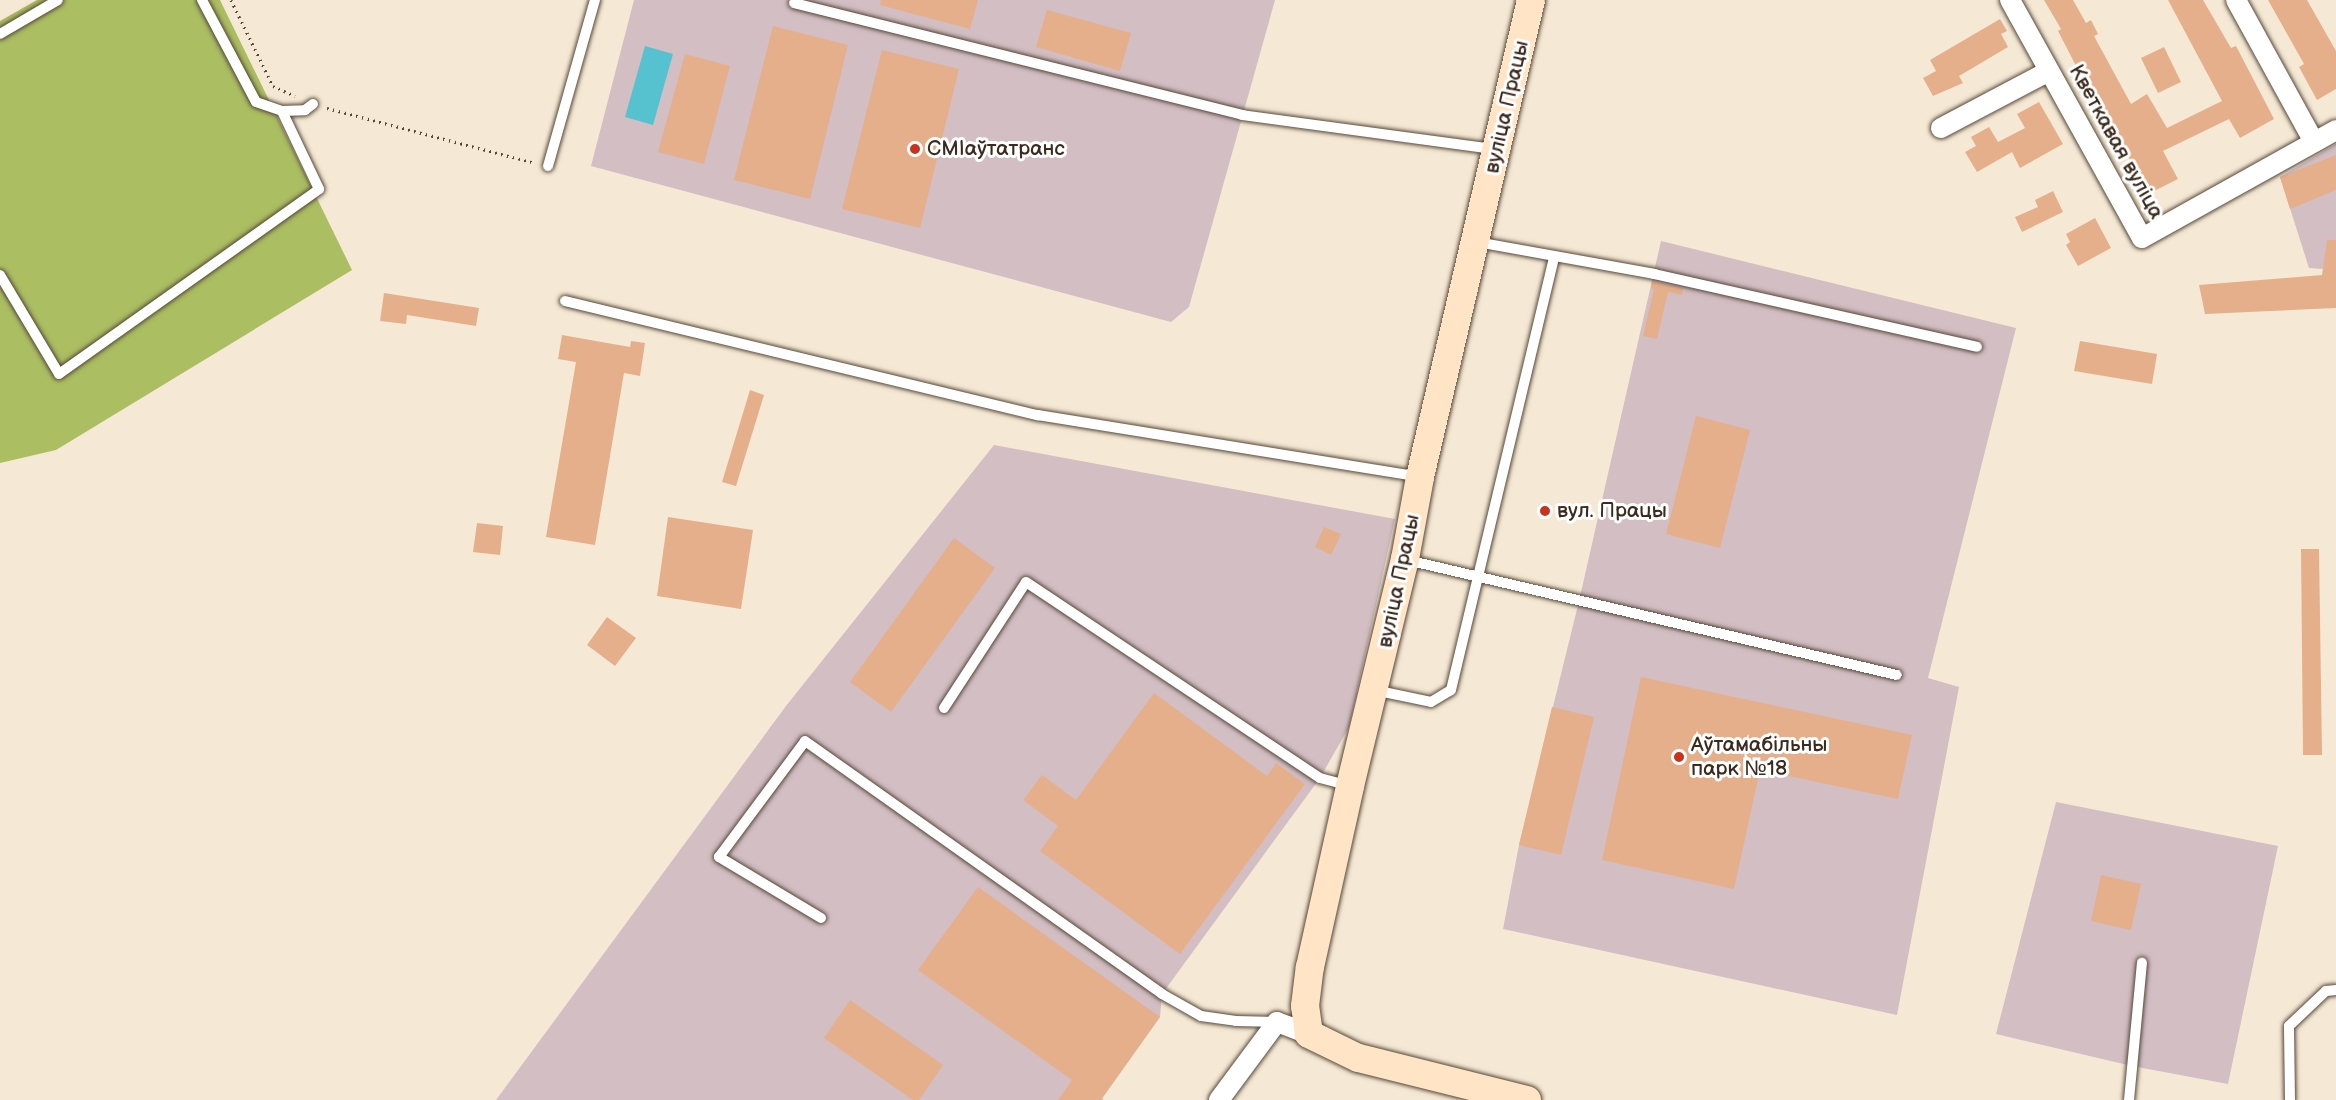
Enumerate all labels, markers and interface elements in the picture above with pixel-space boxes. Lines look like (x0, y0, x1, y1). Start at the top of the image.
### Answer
street label: вуліца Працы (1479, 38, 1535, 176)
street label: Кветкавая вуліца (2063, 60, 2169, 224)
place label: СМІаўтатранс (927, 136, 1065, 162)
marker: СМІаўтатранс (908, 142, 922, 156)
place label: вул. Працы (1557, 498, 1667, 524)
marker: вул. Працы (1538, 504, 1552, 518)
street label: вуліца Працы (1373, 512, 1425, 650)
place label: Аўтамабільны парк №18 (1691, 732, 1827, 782)
marker: Аўтамабільны парк №18 (1672, 750, 1686, 764)

